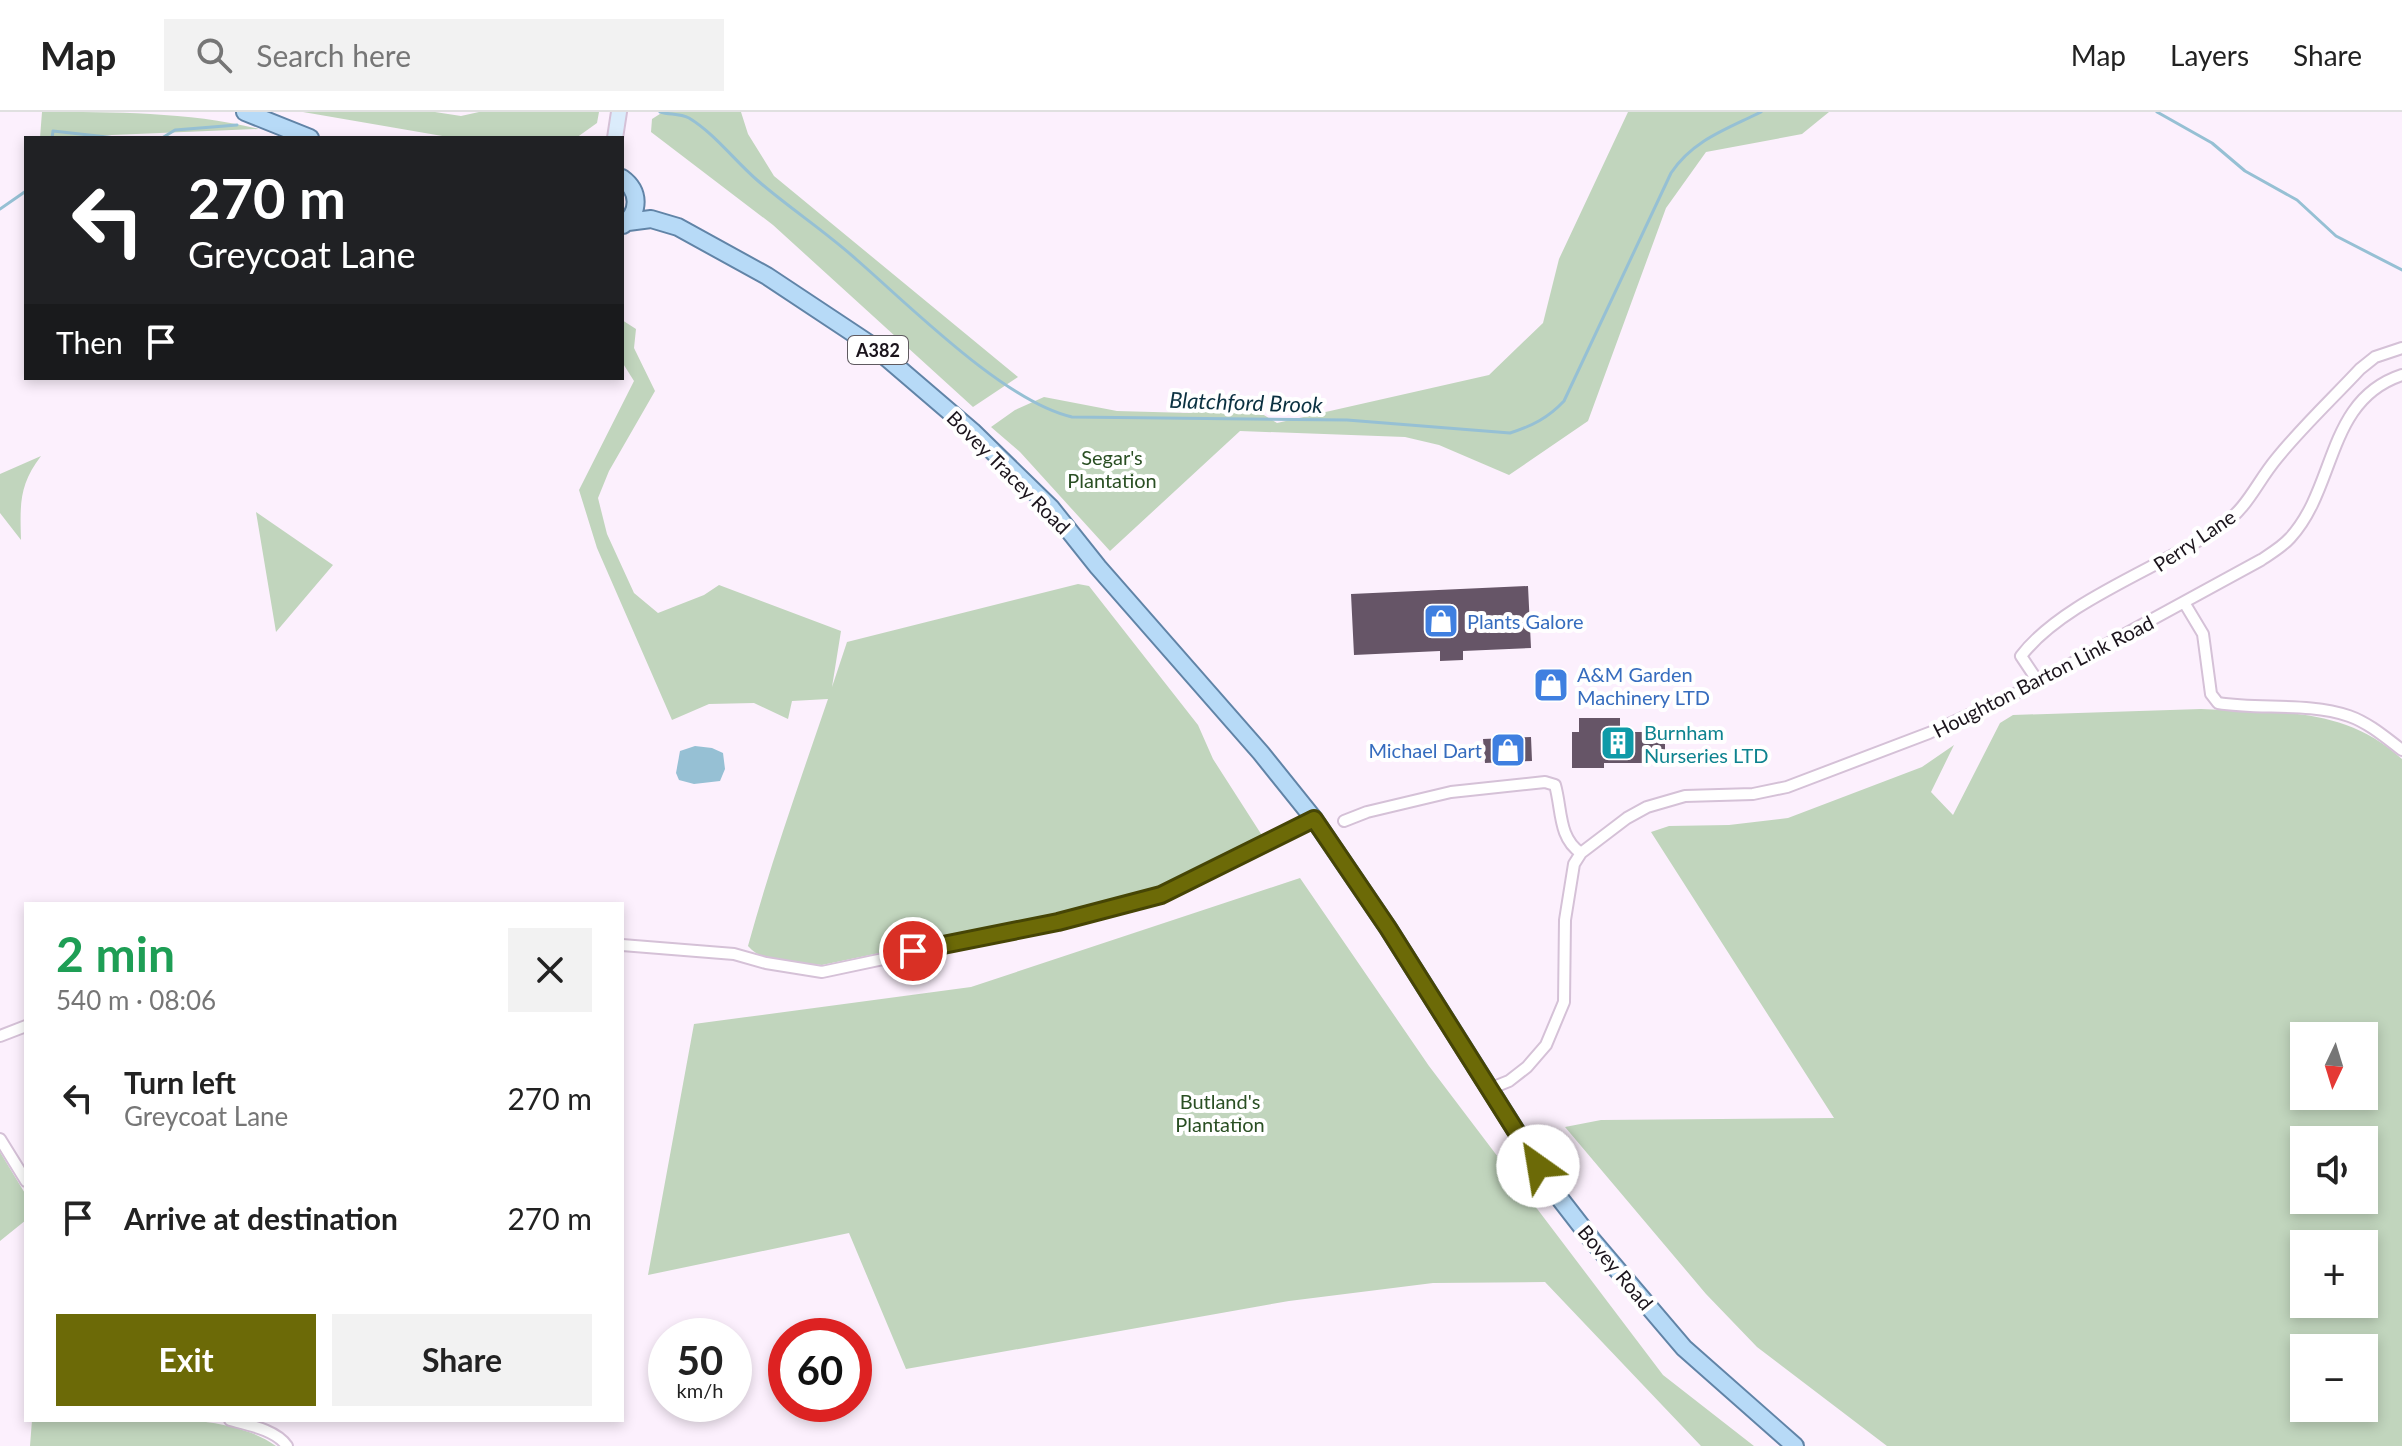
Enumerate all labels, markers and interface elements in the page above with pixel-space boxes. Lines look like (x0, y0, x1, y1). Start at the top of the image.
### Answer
search box (164, 19, 724, 91)
text: Map (40, 32, 116, 78)
icon: search (192, 33, 236, 77)
text: Search here (256, 37, 411, 73)
text: Map (2071, 38, 2126, 72)
text: Layers (2170, 38, 2249, 72)
text: Share (2293, 38, 2362, 72)
text: 270 m (188, 164, 346, 231)
icon: left (56, 168, 160, 272)
text: Greycoat Lane (188, 232, 416, 276)
icon: arrive (139, 320, 183, 364)
text: Then (56, 324, 123, 360)
road number: A382 (848, 336, 908, 364)
water label: Blatchford Brook (1169, 386, 1324, 418)
street label: Bovey Tracey Road (942, 405, 1076, 539)
park label: Segar's Plantation (1067, 445, 1157, 492)
street label: Perry Lane (2149, 504, 2239, 576)
shop icon: Plants Galore (1422, 602, 1460, 640)
place label: Plants Galore (1467, 609, 1584, 633)
street label: Houghton Barton Link Road (1929, 610, 2157, 742)
place label: A&M Garden Machinery LTD (1577, 662, 1710, 709)
shop icon: A&M Garden Machinery LTD (1532, 666, 1570, 704)
place label: Burnham Nurseries LTD (1644, 720, 1769, 767)
building icon: Burnham Nurseries LTD (1599, 724, 1637, 762)
shop icon: Michael Dart (1489, 731, 1527, 769)
place label: Michael Dart (1368, 738, 1482, 762)
pin (879, 917, 947, 985)
text: 2 min (56, 925, 175, 982)
button: close (508, 928, 592, 1012)
icon: arrive (891, 929, 935, 973)
text: 540 m · 08:06 (56, 984, 216, 1016)
north arrow (2290, 1022, 2378, 1110)
map controls (2290, 1022, 2378, 1422)
text: Turn left (124, 1064, 236, 1100)
icon: left (56, 1076, 100, 1120)
text: 270 m (507, 1080, 592, 1116)
park label: Butland's Plantation (1175, 1089, 1265, 1136)
text: Greycoat Lane (124, 1100, 288, 1132)
position arrow (1496, 1124, 1580, 1208)
button: sound (2290, 1126, 2378, 1214)
icon: arrive (56, 1196, 100, 1240)
text: Arrive at destination (124, 1200, 398, 1236)
text: 270 m (507, 1200, 592, 1236)
street label: Bovey Road (1574, 1220, 1658, 1314)
button: + (2290, 1230, 2378, 1318)
button: Exit (56, 1314, 316, 1406)
button: Share (332, 1314, 592, 1406)
speed limit sign: 60 (768, 1318, 872, 1422)
button: − (2290, 1334, 2378, 1422)
text: 50 (677, 1336, 723, 1384)
text: km/h (677, 1378, 723, 1402)

